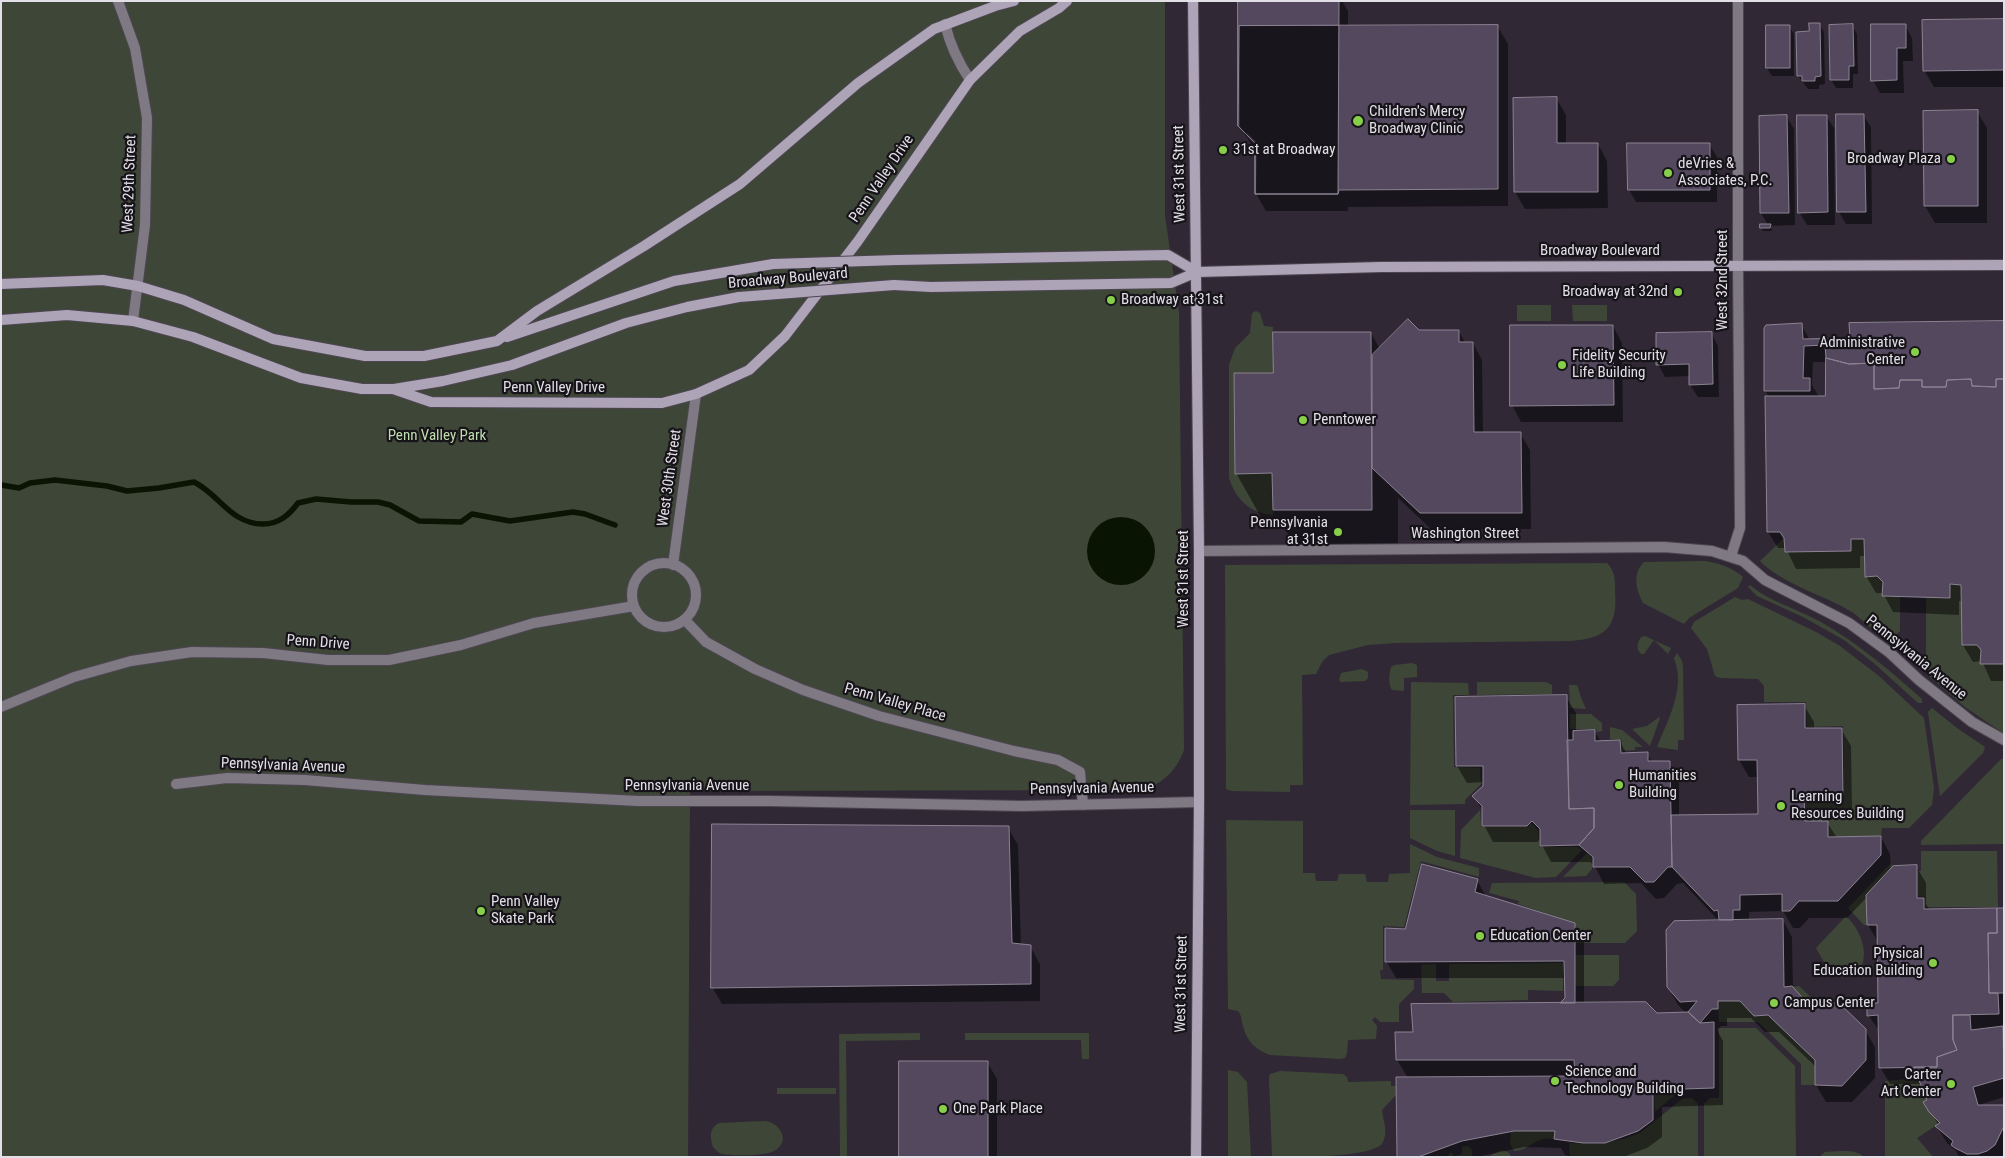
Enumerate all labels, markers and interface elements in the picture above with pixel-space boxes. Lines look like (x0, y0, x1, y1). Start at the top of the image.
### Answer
place label: Children's Mercy Broadway Clinic (1369, 103, 1465, 138)
marker: Children's Mercy Broadway Clinic (1351, 114, 1365, 128)
street label: West 31st Street (1170, 125, 1190, 223)
street label: Penn Valley Drive (846, 132, 918, 226)
street label: West 29th Street (119, 135, 141, 233)
place label: 31st at Broadway (1233, 141, 1335, 159)
marker: 31st at Broadway (1217, 144, 1229, 156)
place label: Broadway Plaza (1847, 150, 1941, 168)
marker: Broadway Plaza (1945, 153, 1957, 165)
place label: deVries & Associates, P.C. (1678, 155, 1772, 190)
marker: deVries & Associates, P.C. (1662, 167, 1674, 179)
street label: West 32nd Street (1714, 229, 1732, 331)
street label: Broadway Boulevard (1540, 242, 1660, 260)
street label: Broadway Boulevard (727, 265, 849, 293)
place label: Broadway at 32nd (1562, 283, 1668, 301)
marker: Broadway at 32nd (1672, 286, 1684, 298)
place label: Broadway at 31st (1121, 291, 1223, 309)
marker: Broadway at 31st (1105, 294, 1117, 306)
place label: Administrative Center (1819, 334, 1905, 369)
marker: Administrative Center (1909, 346, 1921, 358)
place label: Fidelity Security Life Building (1572, 347, 1666, 382)
marker: Fidelity Security Life Building (1556, 359, 1568, 371)
street label: Penn Valley Drive (503, 379, 605, 397)
place label: Penntower (1313, 411, 1376, 429)
marker: Penntower (1297, 414, 1309, 426)
park label: Penn Valley Park (388, 427, 486, 445)
street label: West 30th Street (654, 428, 686, 528)
place label: Pennsylvania at 31st (1250, 514, 1328, 549)
street label: Washington Street (1411, 525, 1519, 543)
marker: Pennsylvania at 31st (1332, 526, 1344, 538)
street label: West 31st Street (1175, 530, 1193, 628)
street label: Pennsylvania Avenue (1862, 612, 1970, 704)
street label: Penn Drive (286, 632, 350, 654)
street label: Penn Valley Place (842, 680, 948, 726)
street label: Pennsylvania Avenue (221, 755, 345, 777)
place label: Humanities Building (1629, 767, 1696, 802)
street label: Pennsylvania Avenue (625, 777, 749, 795)
street label: Pennsylvania Avenue (1030, 779, 1154, 799)
marker: Humanities Building (1613, 779, 1625, 791)
place label: Learning Resources Building (1791, 788, 1904, 823)
marker: Learning Resources Building (1775, 800, 1787, 812)
place label: Penn Valley Skate Park (491, 893, 560, 928)
marker: Penn Valley Skate Park (475, 905, 487, 917)
place label: Education Center (1490, 927, 1591, 945)
marker: Education Center (1474, 930, 1486, 942)
street label: West 31st Street (1172, 935, 1192, 1033)
place label: Physical Education Building (1813, 945, 1923, 980)
marker: Physical Education Building (1927, 957, 1939, 969)
place label: Campus Center (1784, 994, 1875, 1012)
marker: Campus Center (1768, 997, 1780, 1009)
place label: Science and Technology Building (1565, 1063, 1684, 1098)
place label: Carter Art Center (1881, 1066, 1941, 1101)
marker: Science and Technology Building (1549, 1075, 1561, 1087)
marker: Carter Art Center (1945, 1078, 1957, 1090)
place label: One Park Place (953, 1100, 1043, 1118)
marker: One Park Place (937, 1103, 949, 1115)

